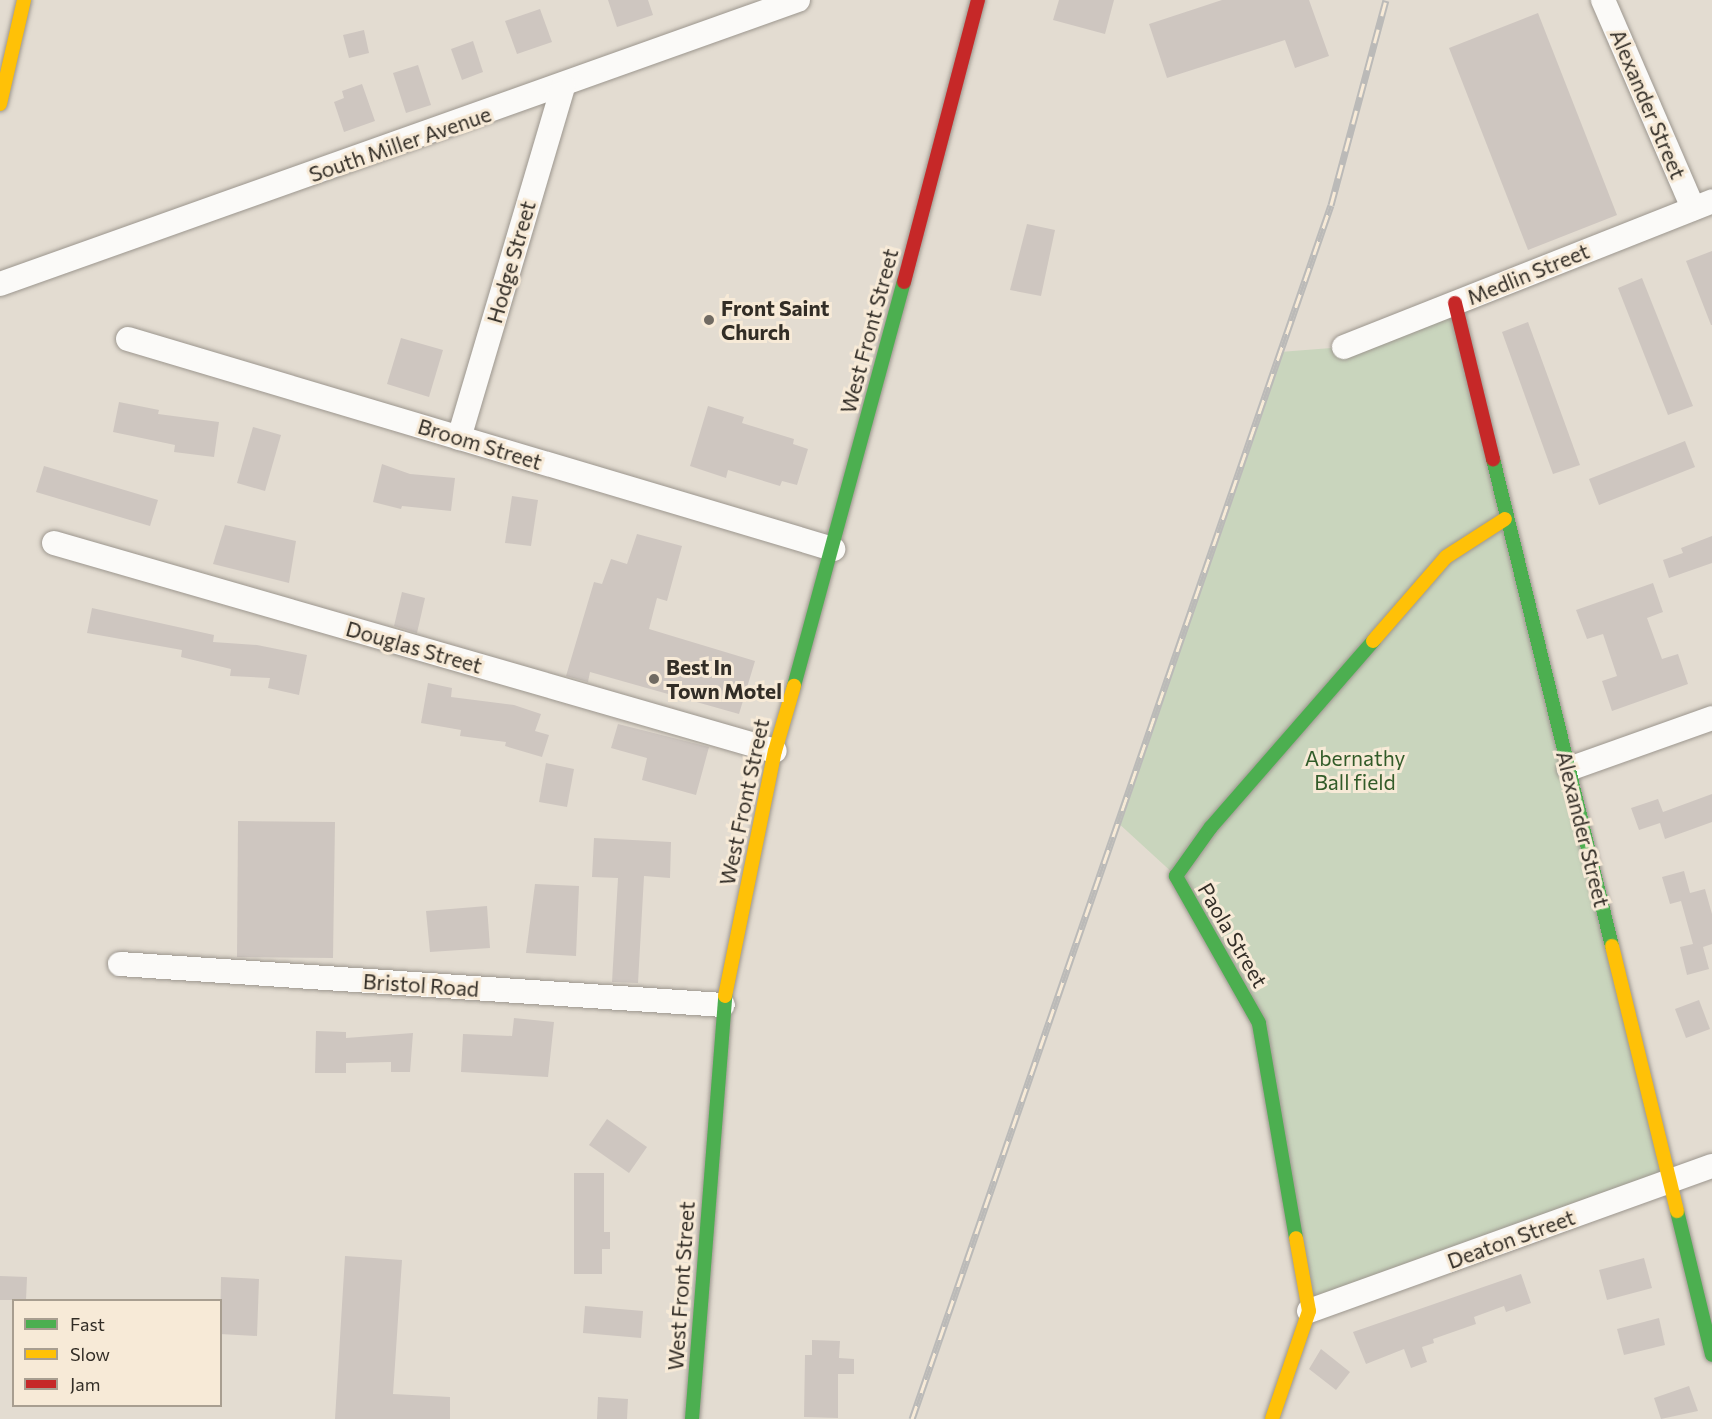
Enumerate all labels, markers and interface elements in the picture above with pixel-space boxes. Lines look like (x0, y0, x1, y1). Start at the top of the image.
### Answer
street label: Alexander Street (1605, 25, 1691, 183)
street label: South Miller Avenue (306, 101, 494, 187)
street label: Hodge Street (482, 198, 540, 326)
street label: Medlin Street (1463, 238, 1593, 310)
street label: West Front Street (835, 246, 903, 416)
place label: Front Saint Church (721, 295, 829, 345)
marker: Front Saint Church (702, 313, 716, 327)
street label: Broom Street (415, 413, 545, 475)
street label: Douglas Street (343, 616, 485, 678)
place label: Best In Town Motel (666, 654, 782, 704)
marker: Best In Town Motel (647, 672, 661, 686)
street label: West Front Street (714, 716, 774, 888)
park label: Abernathy Ball field (1305, 745, 1405, 795)
street label: Alexander Street (1551, 748, 1615, 910)
street label: Paola Street (1193, 878, 1273, 992)
street label: Bristol Road (362, 968, 480, 1002)
street label: West Front Street (663, 1201, 699, 1371)
street label: Deaton Street (1444, 1204, 1578, 1274)
legend (12, 1299, 222, 1407)
text: Fast (70, 1313, 105, 1335)
text: Slow (70, 1343, 110, 1365)
text: Jam (70, 1373, 100, 1395)

